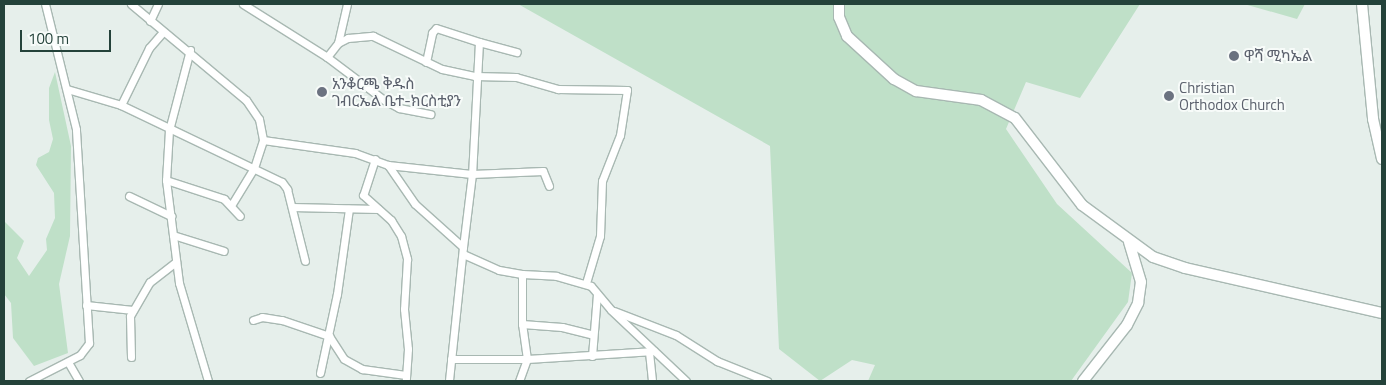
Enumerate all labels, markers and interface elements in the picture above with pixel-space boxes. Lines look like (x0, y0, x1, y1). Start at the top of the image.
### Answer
scale bar (22, 20, 114, 52)
text: 100 m (28, 27, 69, 50)
place label: ዋሻ ሚካኤል (1244, 47, 1312, 65)
marker: ዋሻ ሚካኤል (1228, 50, 1240, 62)
place label: አንቆርጫ ቅዱስ ገብርኤል ቤተ-ክርስቲያን (332, 74, 461, 109)
place label: Christian Orthodox Church (1179, 78, 1285, 113)
marker: አንቆርጫ ቅዱስ ገብርኤል ቤተ-ክርስቲያን (316, 86, 328, 98)
marker: Christian Orthodox Church (1163, 90, 1175, 102)

